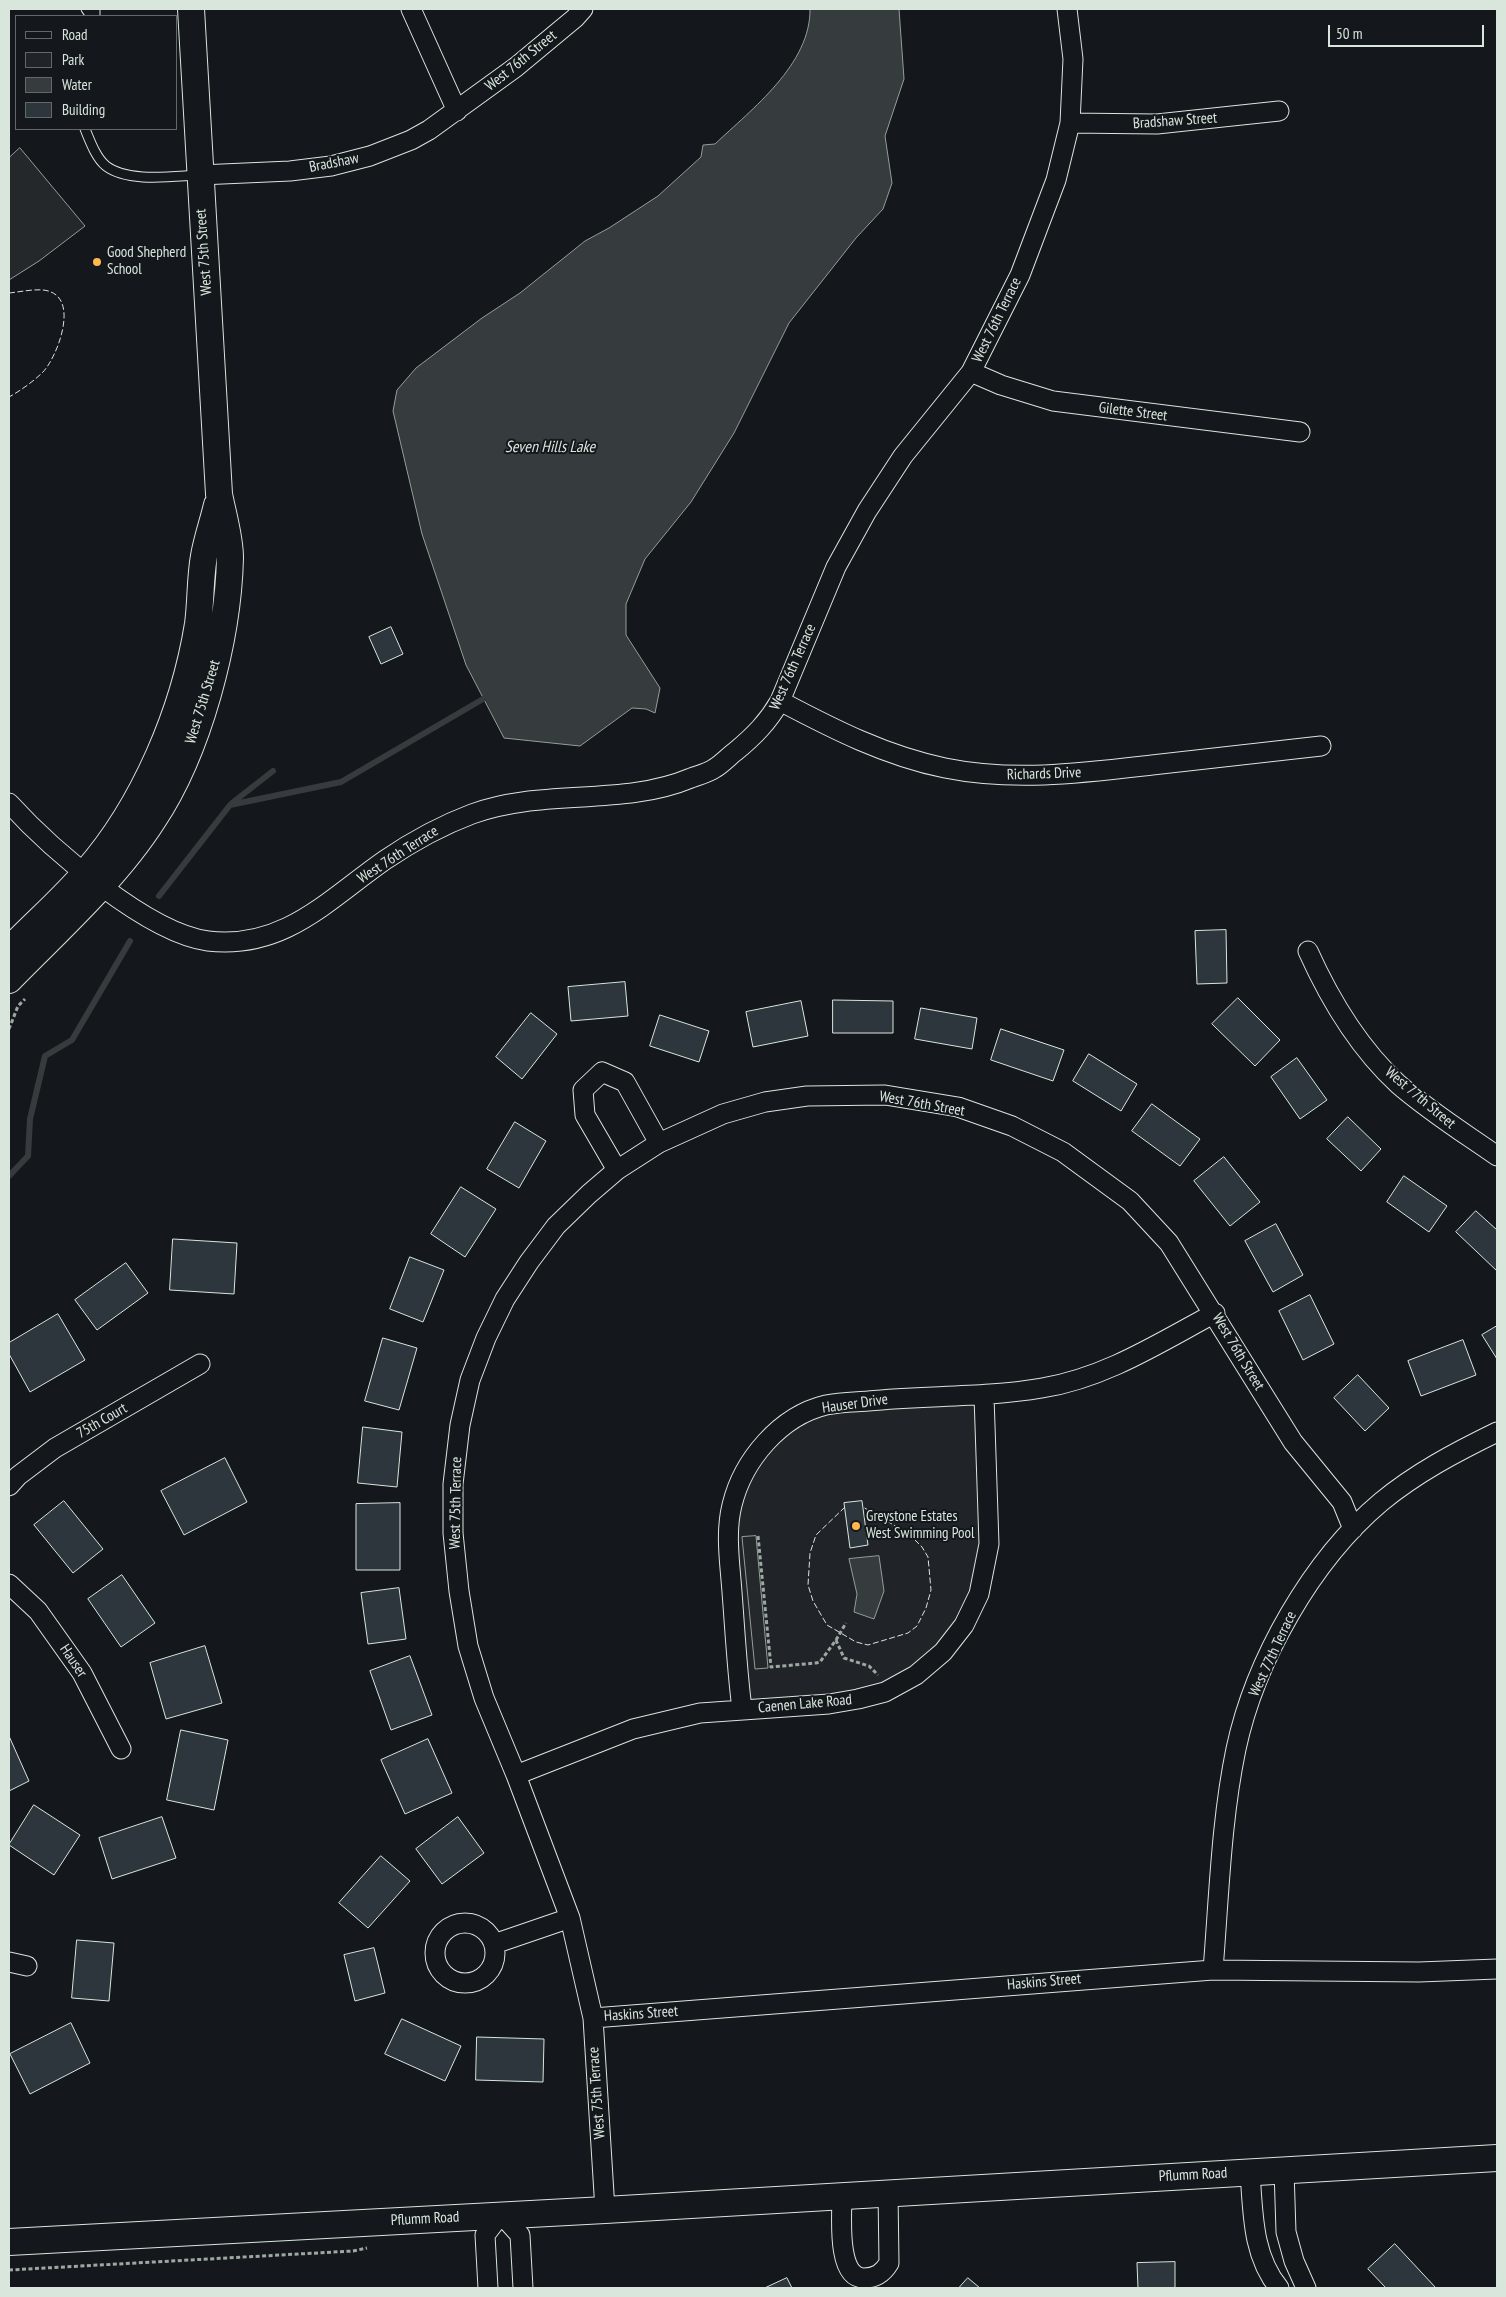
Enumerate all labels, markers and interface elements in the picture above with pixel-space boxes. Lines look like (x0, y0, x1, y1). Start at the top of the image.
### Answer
legend (15, 15, 178, 130)
scale bar (1331, 15, 1487, 47)
text: 50 m (1336, 24, 1362, 43)
text: Road (62, 25, 88, 44)
street label: West 76th Street (482, 27, 560, 95)
text: Park (62, 50, 84, 69)
text: Water (62, 75, 92, 94)
text: Building (62, 100, 105, 119)
street label: Bradshaw Street (1132, 109, 1218, 133)
street label: Bradshaw (308, 149, 360, 177)
street label: West 75th Street (192, 208, 216, 296)
place label: Good Shepherd School (107, 244, 186, 279)
marker: Good Shepherd School (91, 256, 103, 268)
street label: West 76th Terrace (969, 275, 1025, 365)
street label: Gilette Street (1098, 399, 1168, 425)
water label: Seven Hills Lake (505, 437, 595, 457)
street label: West 76th Terrace (766, 621, 820, 713)
street label: West 75th Street (182, 658, 224, 746)
street label: Richards Drive (1006, 764, 1082, 784)
street label: West 76th Terrace (354, 822, 442, 888)
street label: West 77th Street (1381, 1063, 1459, 1133)
street label: West 76th Street (878, 1088, 966, 1120)
street label: West 76th Street (1208, 1310, 1268, 1394)
street label: Hauser Drive (821, 1390, 889, 1418)
street label: 75th Court (73, 1399, 131, 1443)
street label: West 75th Terrace (446, 1457, 466, 1549)
place label: Greystone Estates West Swimming Pool (866, 1508, 974, 1543)
marker: Greystone Estates West Swimming Pool (850, 1520, 862, 1532)
street label: West 77th Terrace (1245, 1608, 1301, 1700)
street label: Hauser (55, 1641, 91, 1681)
street label: Caenen Lake Road (757, 1691, 853, 1717)
street label: Haskins Street (1006, 1970, 1082, 1994)
street label: Haskins Street (603, 2002, 679, 2026)
street label: West 75th Terrace (585, 2046, 609, 2140)
street label: Pflumm Road (1158, 2164, 1228, 2186)
street label: Pflumm Road (390, 2208, 460, 2230)

